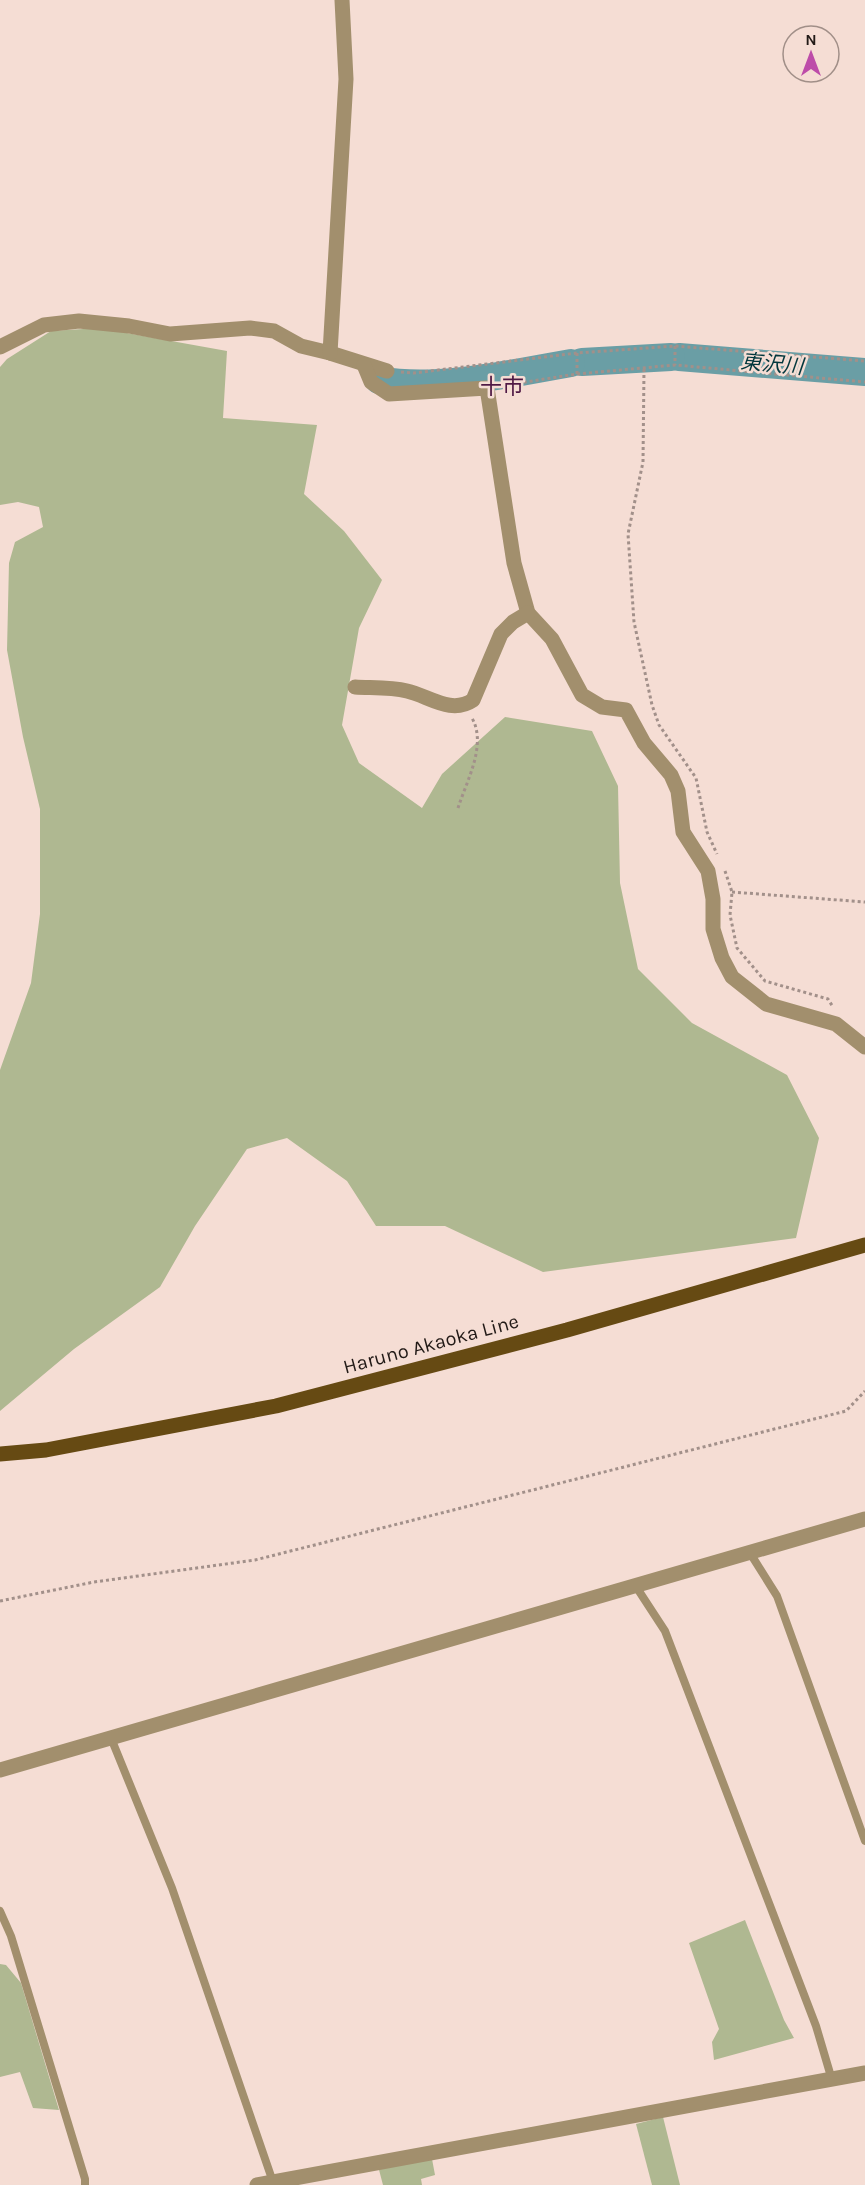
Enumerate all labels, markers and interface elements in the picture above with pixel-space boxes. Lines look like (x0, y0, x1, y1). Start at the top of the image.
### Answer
north arrow (781, 24, 841, 84)
text: N (805, 30, 817, 49)
water label: 東沢川 (740, 349, 806, 379)
district label: 十市 (480, 374, 524, 400)
street label: Haruno Akaoka Line (341, 1309, 521, 1379)

